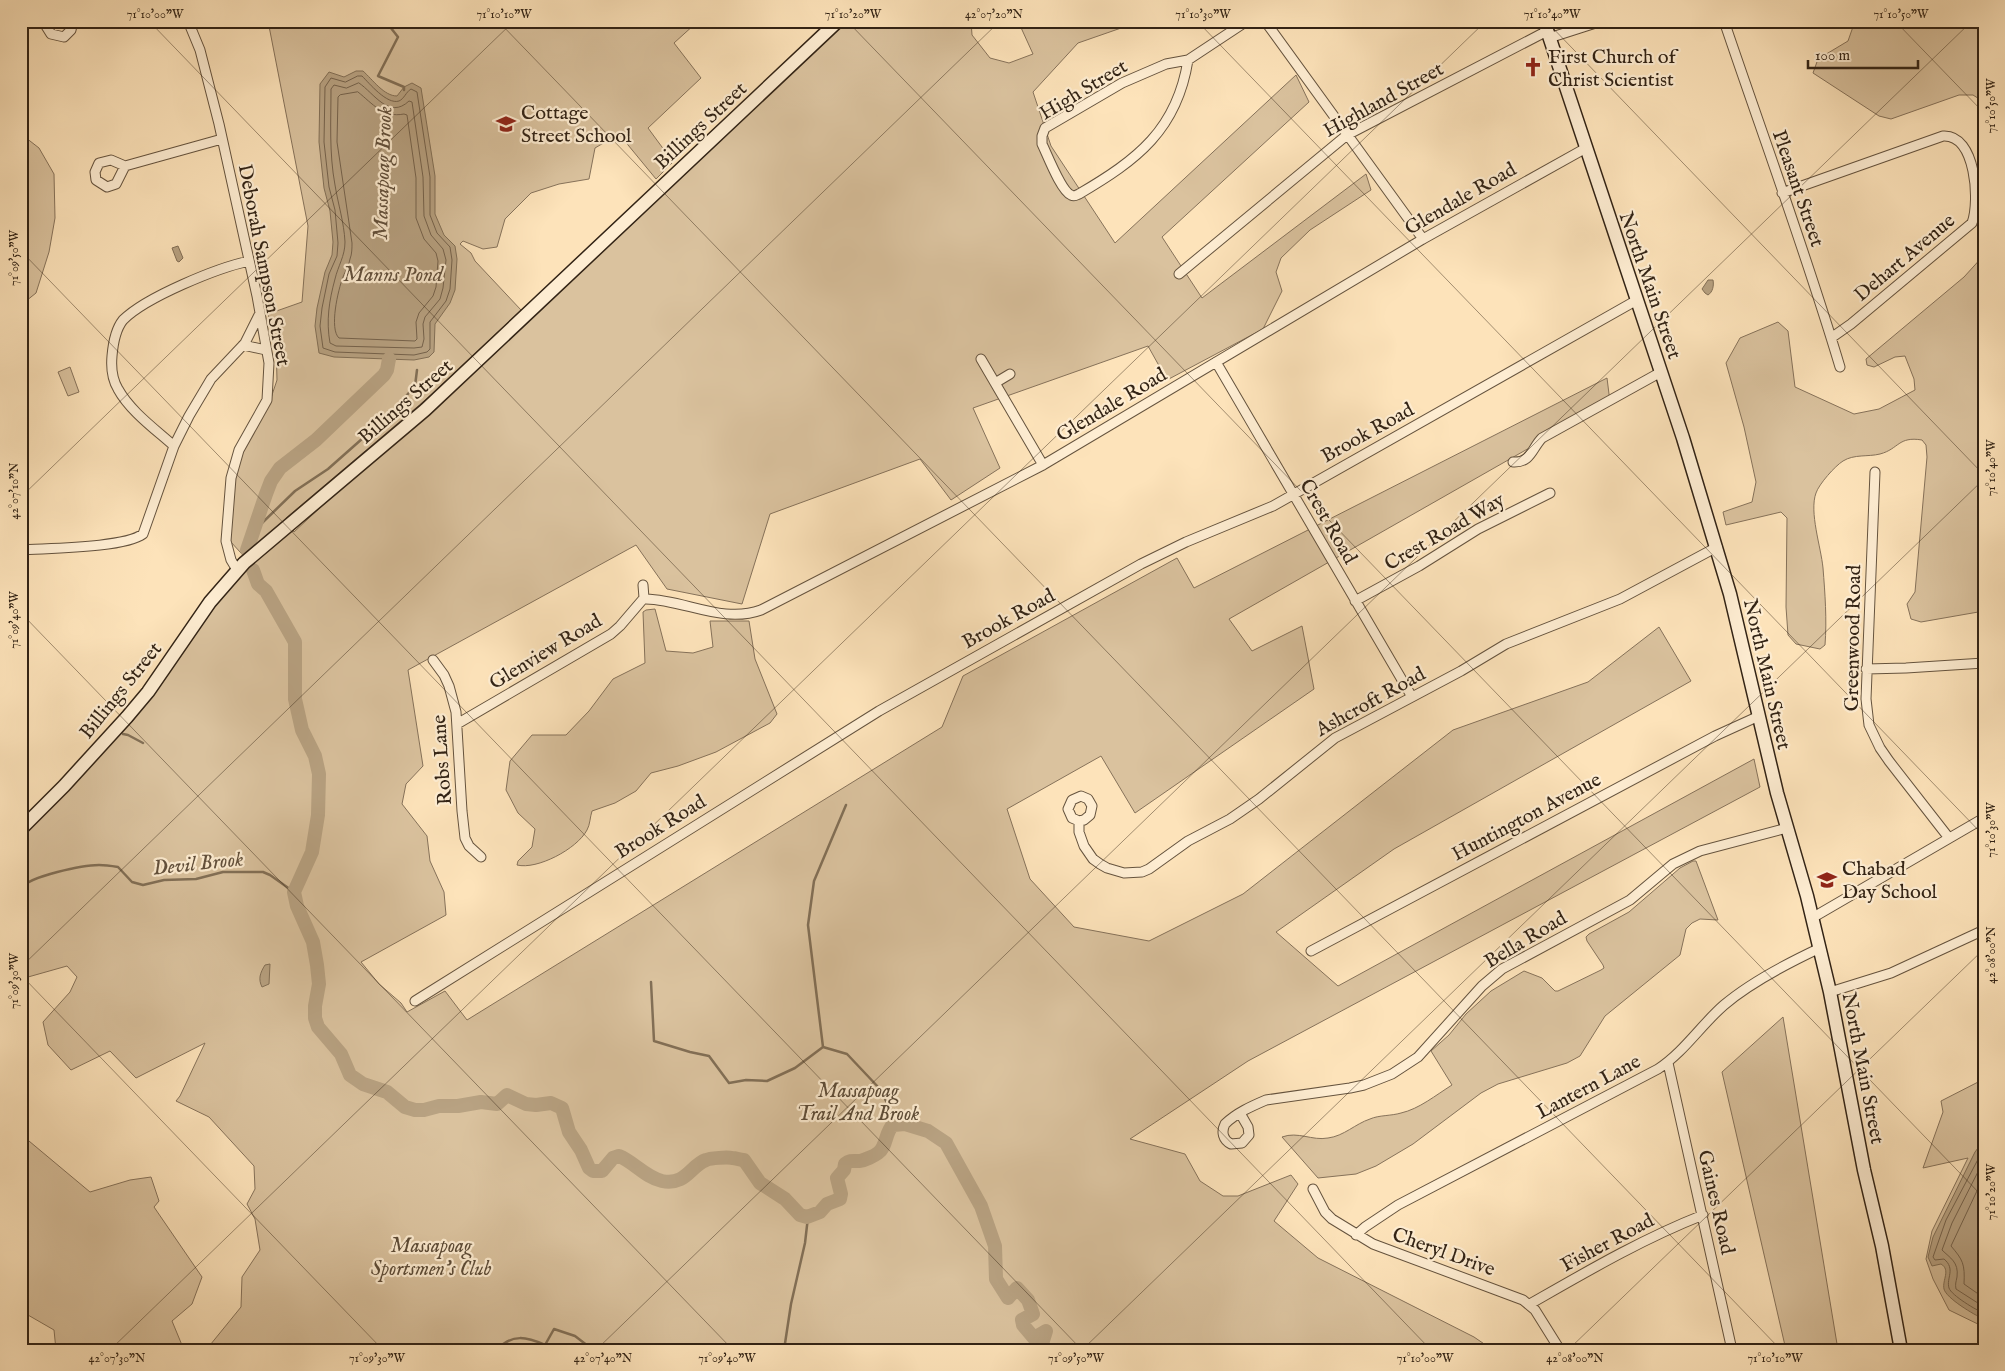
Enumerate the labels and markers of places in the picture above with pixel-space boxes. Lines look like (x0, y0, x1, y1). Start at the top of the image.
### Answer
place label: First Church of Christ Scientist (1548, 45, 1679, 93)
church icon: First Church of Christ Scientist (1522, 56, 1544, 78)
place label: Cottage Street School (521, 101, 632, 149)
school or university icon: Cottage Street School (495, 113, 517, 135)
place label: Chabad Day School (1842, 857, 1938, 905)
school or university icon: Chabad Day School (1816, 869, 1838, 891)

